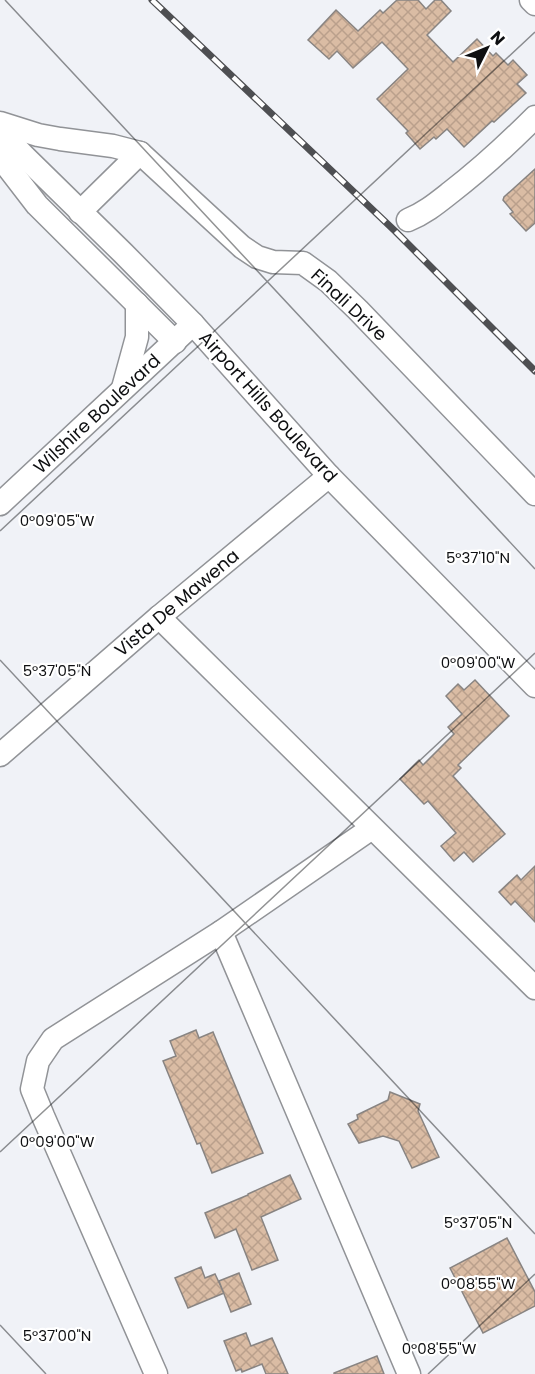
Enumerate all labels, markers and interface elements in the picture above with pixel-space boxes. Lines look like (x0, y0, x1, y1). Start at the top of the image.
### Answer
north arrow (457, 18, 517, 78)
text: N (485, 26, 510, 50)
street label: Finali Drive (306, 263, 393, 347)
street label: Airport Hills Boulevard (194, 326, 343, 488)
street label: Wilshire Boulevard (28, 348, 166, 479)
text: 0°09'05"W (20, 510, 95, 531)
street label: Vista De Mawena (109, 543, 244, 662)
text: 5°37'10"N (446, 547, 510, 568)
text: 0°09'00"W (441, 652, 516, 673)
text: 5°37'05"N (23, 660, 91, 681)
text: 0°09'00"W (20, 1131, 95, 1152)
text: 5°37'05"N (444, 1212, 512, 1233)
text: 0°08'55"W (441, 1273, 516, 1294)
text: 5°37'00"N (23, 1325, 91, 1346)
text: 0°08'55"W (402, 1338, 477, 1359)

